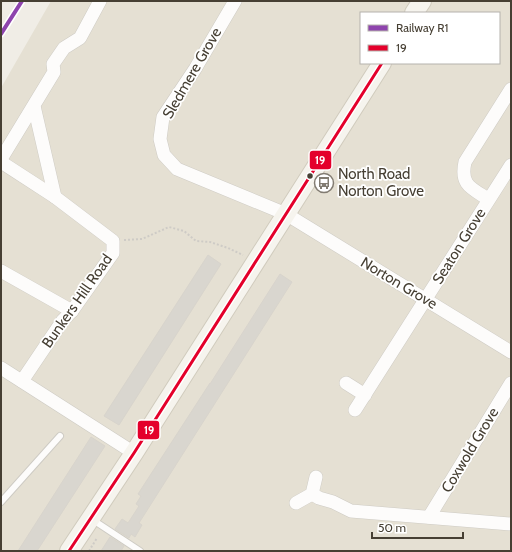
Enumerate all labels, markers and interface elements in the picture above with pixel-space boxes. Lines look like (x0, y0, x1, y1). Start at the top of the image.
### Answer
legend (360, 12, 500, 64)
text: Railway R1 (396, 20, 448, 35)
street label: Sledmere Grove (159, 24, 225, 122)
text: 19 (396, 40, 407, 55)
line badge: 19 (309, 150, 332, 170)
text: 19 (315, 153, 325, 167)
place label: North Road Norton Grove (338, 165, 424, 200)
unlabelled marker (305, 171, 315, 181)
bus stop icon: North Road Norton Grove (313, 172, 335, 194)
street label: Seaton Grove (429, 204, 490, 287)
street label: Bunkers Hill Road (38, 251, 116, 351)
street label: Norton Grove (358, 253, 441, 313)
street label: Coxwold Grove (438, 404, 503, 496)
line badge: 19 (137, 420, 160, 440)
text: 19 (144, 423, 154, 437)
scale bar (372, 514, 463, 540)
text: 50 m (378, 520, 406, 535)

